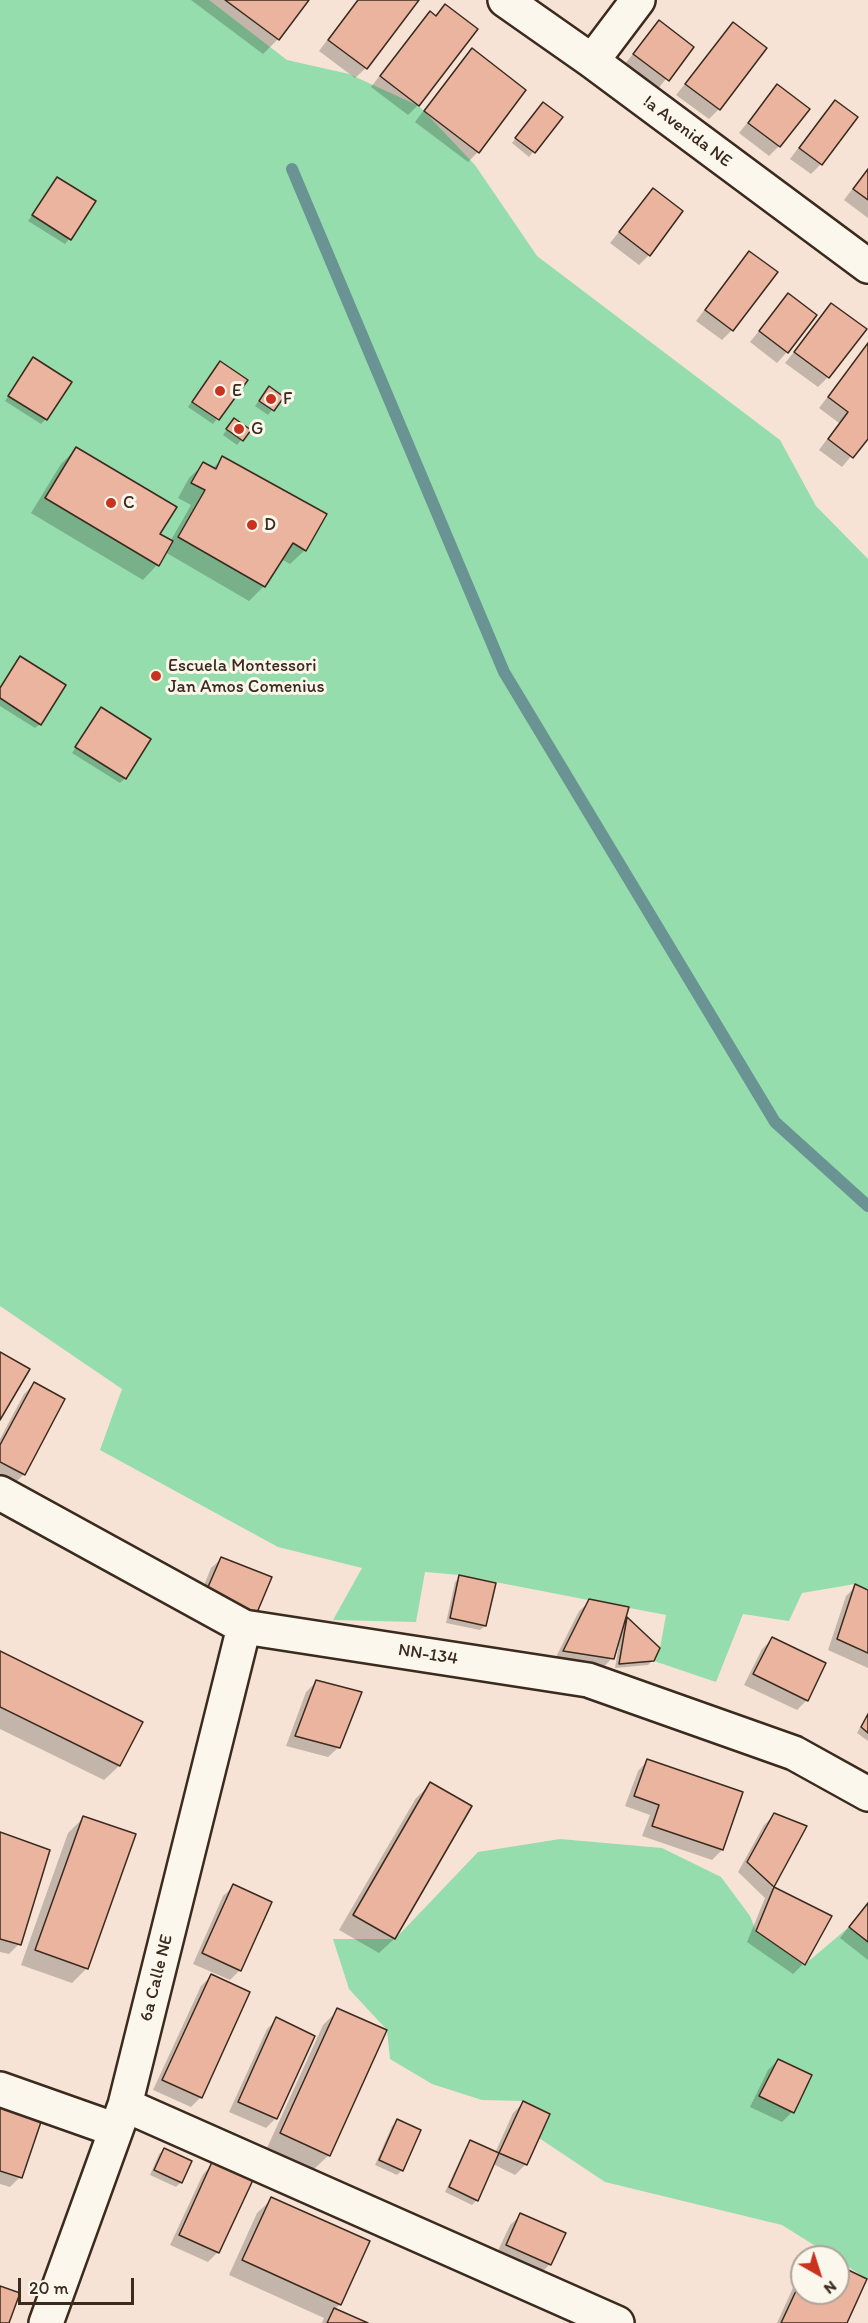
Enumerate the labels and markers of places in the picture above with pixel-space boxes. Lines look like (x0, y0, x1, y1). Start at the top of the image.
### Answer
place label: E (232, 380, 242, 402)
marker: E (213, 384, 227, 398)
place label: F (283, 388, 292, 410)
marker: F (264, 392, 278, 406)
place label: G (251, 418, 263, 440)
marker: G (232, 422, 246, 436)
place label: C (123, 492, 135, 514)
marker: C (104, 496, 118, 510)
place label: D (264, 514, 276, 536)
marker: D (245, 518, 259, 532)
place label: Escuela Montessori Jan Amos Comenius (168, 655, 325, 698)
marker: Escuela Montessori Jan Amos Comenius (149, 669, 163, 683)

